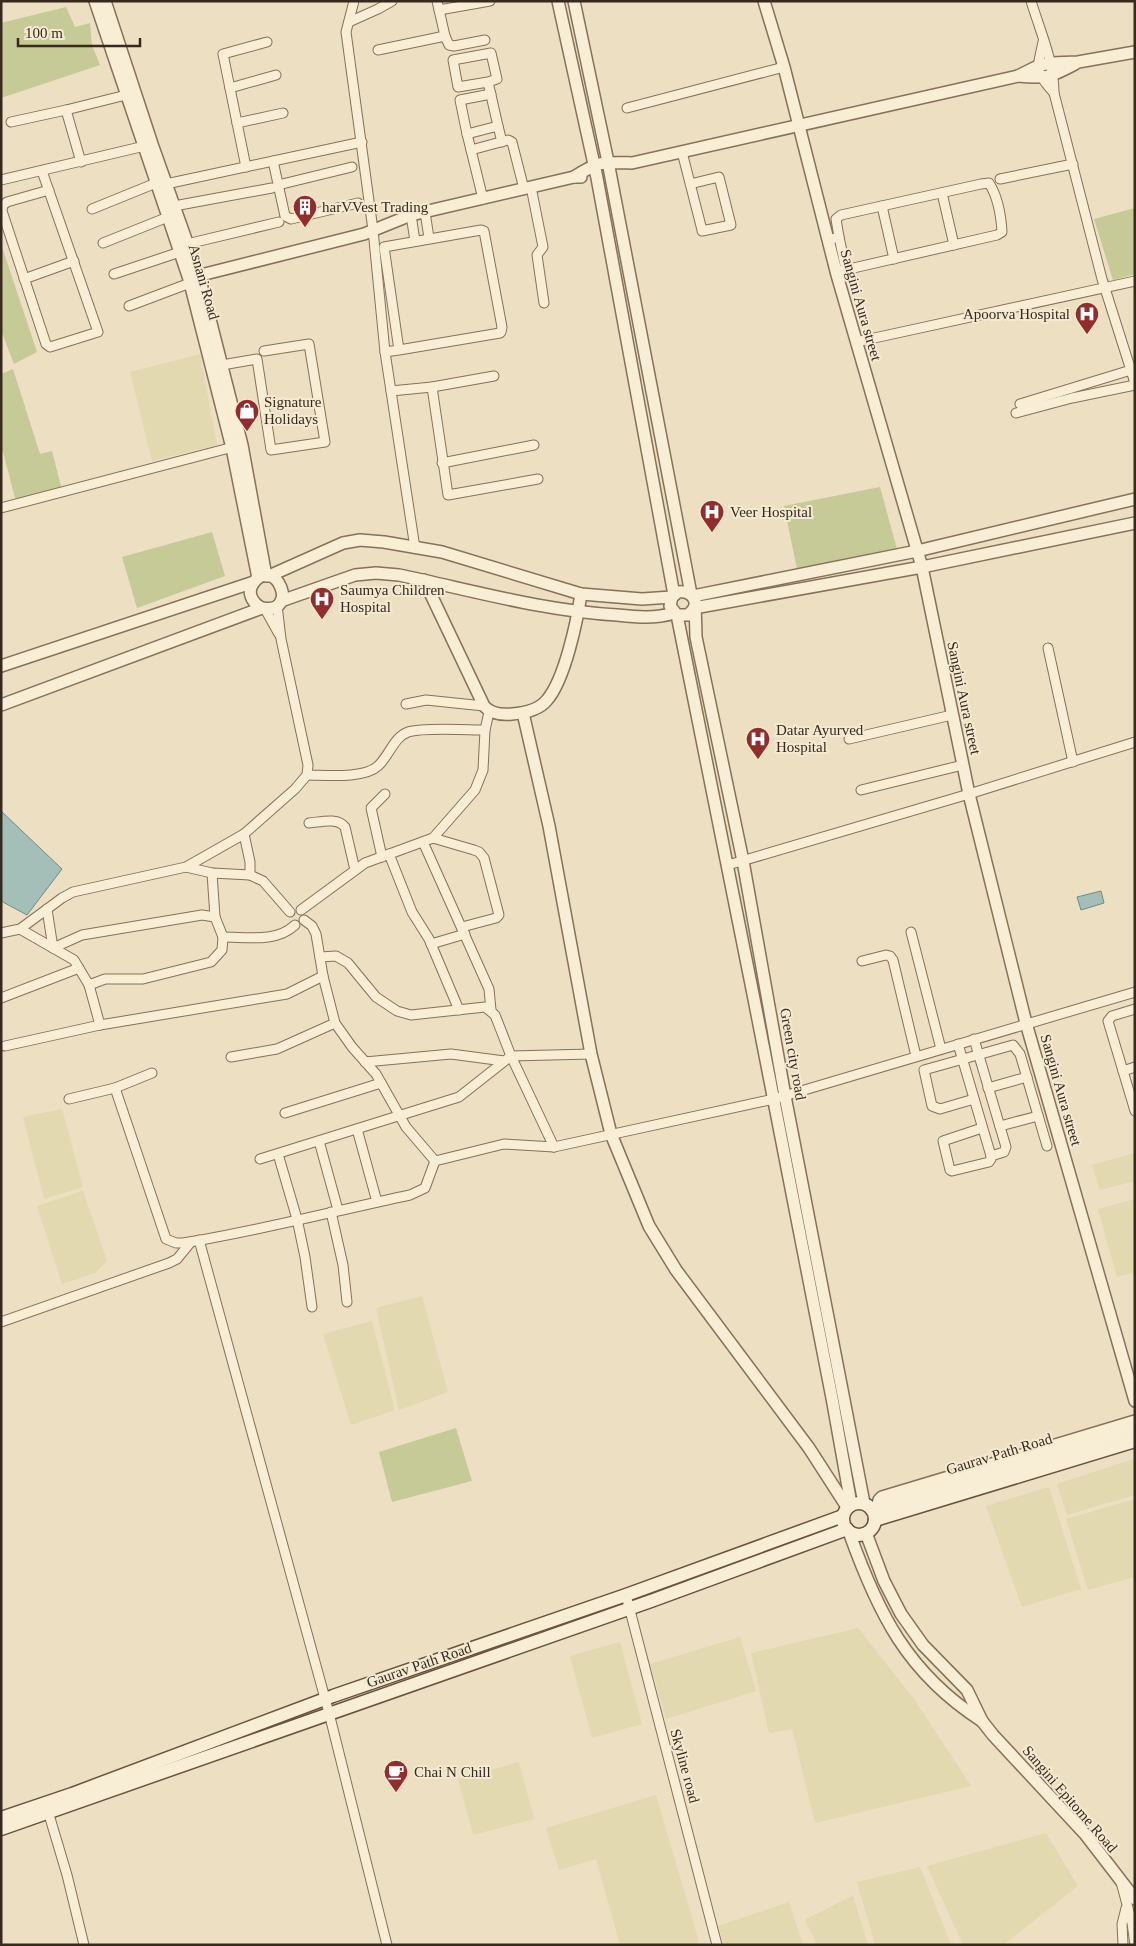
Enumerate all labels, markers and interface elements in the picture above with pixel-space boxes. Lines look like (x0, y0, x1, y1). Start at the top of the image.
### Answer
scale bar (18, 15, 140, 47)
text: 100 m (25, 25, 63, 41)
building icon: harVVest Trading (292, 194, 318, 228)
place label: harVVest Trading (322, 199, 429, 215)
street label: Asnani Road (186, 242, 223, 322)
street label: Sangini Aura street (837, 248, 885, 363)
hospital icon: Apoorva Hospital (1074, 301, 1100, 335)
place label: Apoorva Hospital (963, 306, 1070, 322)
place label: Signature Holidays (264, 394, 322, 427)
shop icon: Signature Holidays (234, 398, 260, 432)
hospital icon: Veer Hospital (699, 499, 725, 533)
place label: Veer Hospital (730, 504, 812, 520)
place label: Saumya Children Hospital (340, 582, 445, 615)
hospital icon: Saumya Children Hospital (309, 586, 335, 620)
street label: Sangini Aura street (944, 640, 984, 757)
place label: Datar Ayurved Hospital (776, 722, 864, 755)
hospital icon: Datar Ayurved Hospital (745, 726, 771, 760)
street label: Green city road (777, 1007, 809, 1102)
street label: Sangini Aura street (1037, 1033, 1085, 1148)
street label: Gaurav Path Road (944, 1430, 1054, 1478)
street label: Gaurav Path Road (364, 1639, 474, 1690)
street label: Skyline road (667, 1727, 703, 1805)
street label: Sangini Epitome Road (1019, 1742, 1121, 1856)
cafe icon: Chai N Chill (383, 1759, 409, 1793)
place label: Chai N Chill (414, 1764, 491, 1780)

